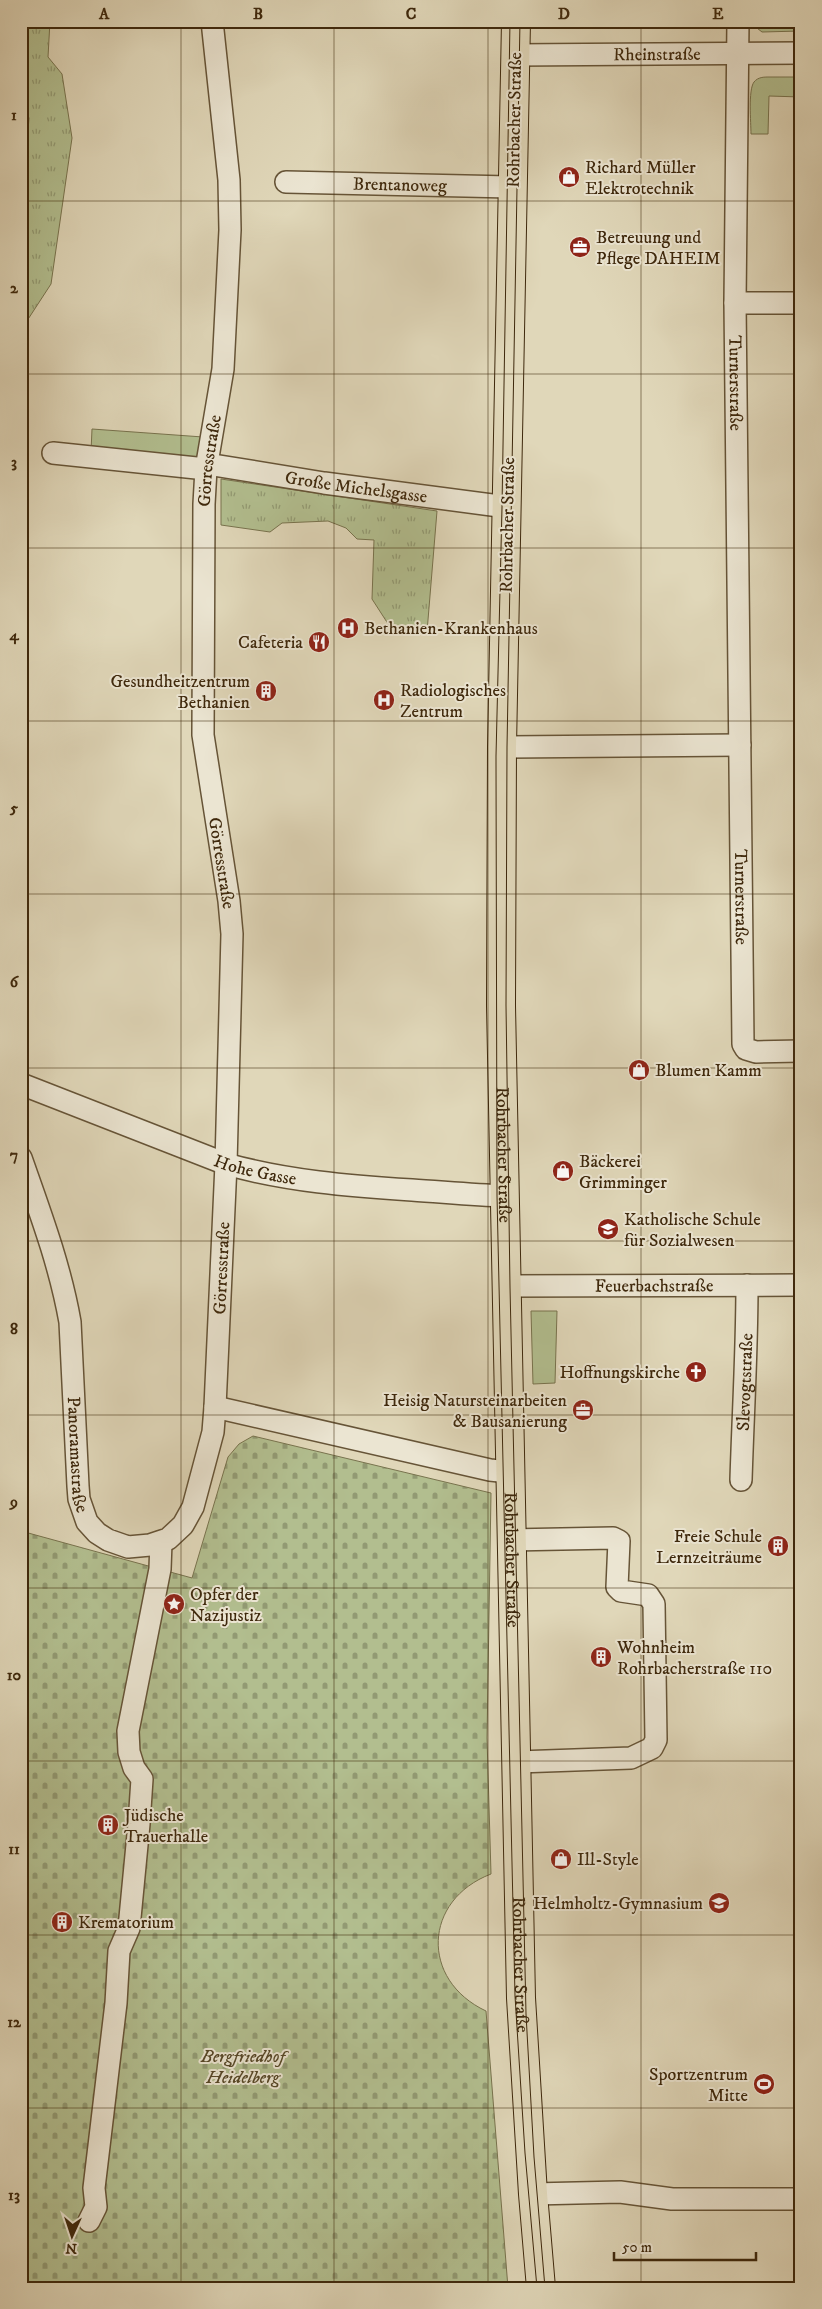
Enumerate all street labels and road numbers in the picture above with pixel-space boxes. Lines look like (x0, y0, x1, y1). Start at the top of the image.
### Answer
street label: Rheinstraße (613, 44, 701, 66)
street label: Rohrbacher Straße (503, 52, 527, 188)
street label: Brentanoweg (353, 173, 447, 198)
street label: Turnerstraße (723, 335, 746, 431)
street label: Görresstraße (194, 413, 227, 507)
street label: Rohrbacher Straße (496, 457, 520, 593)
street label: Große Michelsgasse (283, 467, 429, 508)
street label: Görresstraße (203, 816, 239, 911)
street label: Turnerstraße (729, 849, 752, 945)
street label: Rohrbacher Straße (491, 1087, 515, 1223)
street label: Hohe Gasse (210, 1150, 298, 1191)
street label: Görresstraße (209, 1221, 235, 1315)
street label: Feuerbachstraße (595, 1275, 713, 1298)
street label: Slevogtstraße (733, 1333, 758, 1431)
street label: Panoramastraße (62, 1396, 93, 1516)
street label: Rohrbacher Straße (499, 1492, 524, 1628)
street label: Rohrbacher Straße (507, 1897, 533, 2033)

